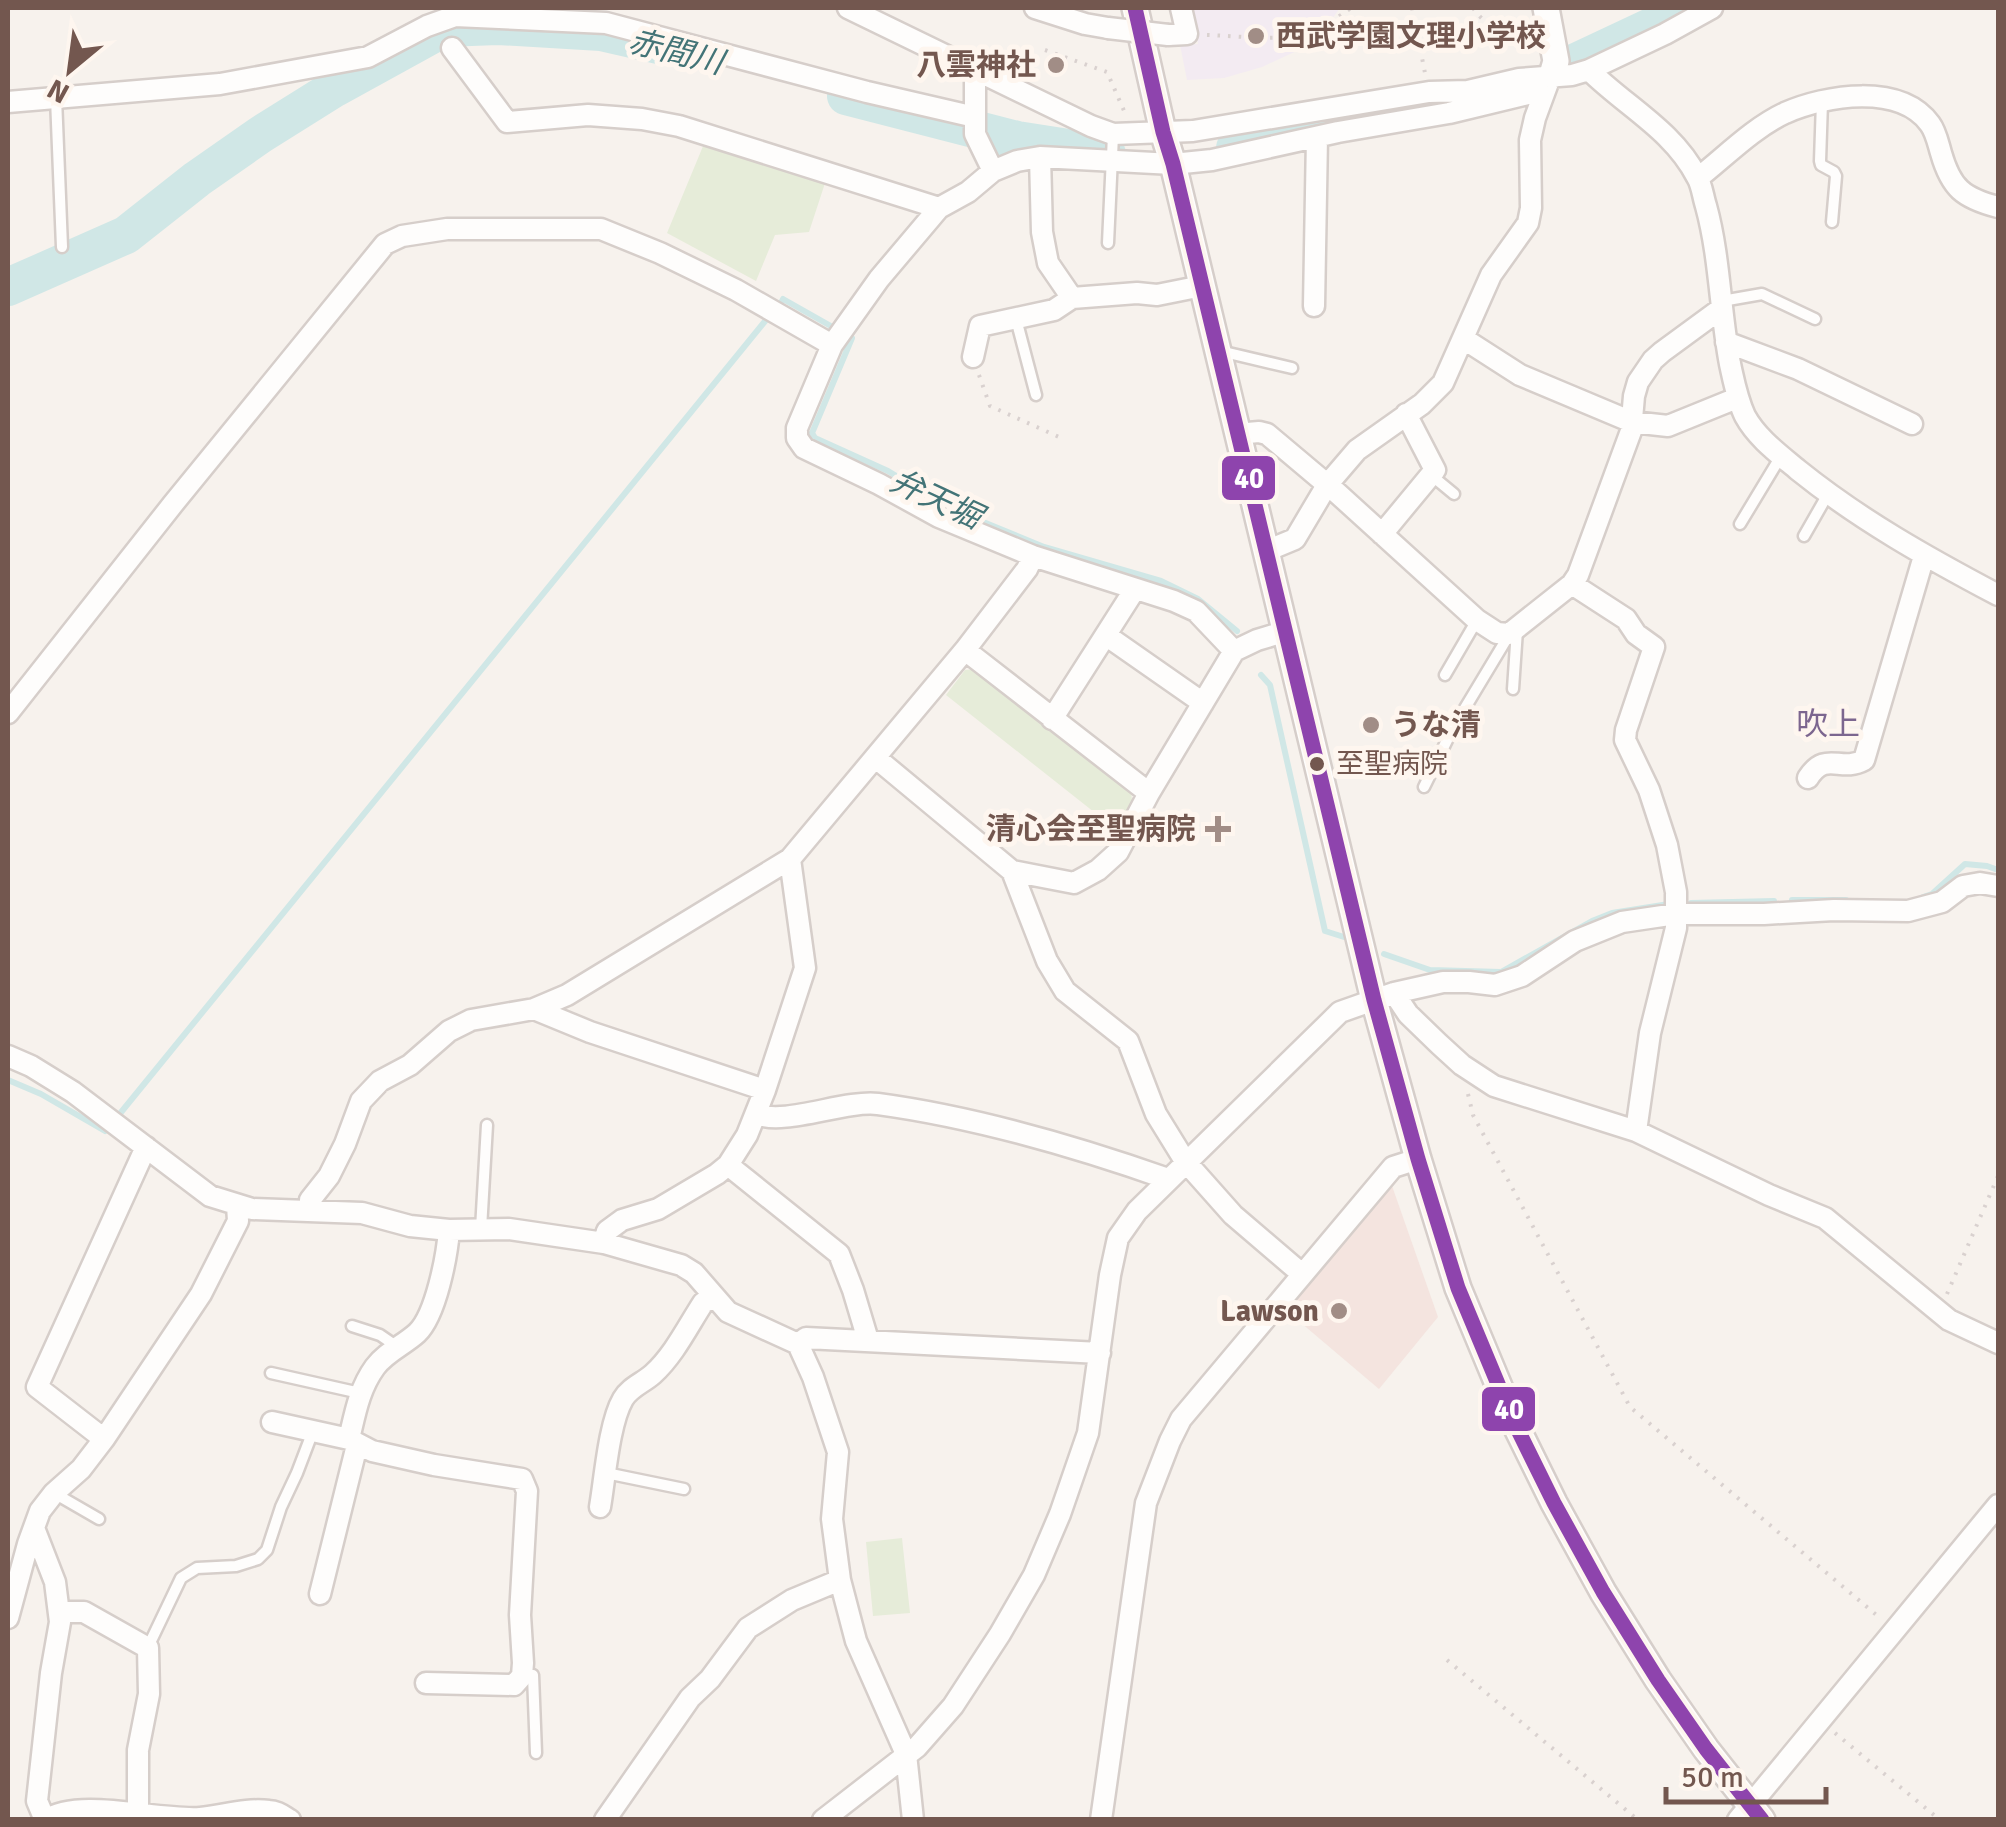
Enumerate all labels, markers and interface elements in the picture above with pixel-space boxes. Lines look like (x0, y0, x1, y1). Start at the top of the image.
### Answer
place label: 西武学園文理小学校 (1276, 18, 1546, 55)
north arrow (20, 20, 120, 120)
water label: 赤間川 (625, 21, 730, 83)
marker: 西武学園文理小学校 (1245, 25, 1267, 47)
place label: 八雲神社 (916, 47, 1036, 84)
marker: 八雲神社 (1045, 54, 1067, 76)
text: N (42, 71, 75, 111)
line badge: 40 (1220, 454, 1277, 502)
water label: 弁天堀 (884, 461, 992, 539)
text: 40 (1234, 462, 1264, 496)
district label: 吹上 (1796, 705, 1860, 744)
place label: うな清 (1391, 707, 1481, 744)
marker: うな清 (1360, 714, 1382, 736)
place label: 至聖病院 (1336, 747, 1448, 781)
marker: 至聖病院 (1307, 754, 1327, 774)
place label: 清心会至聖病院 (986, 811, 1196, 848)
marker: 清心会至聖病院 (1205, 816, 1231, 842)
place label: Lawson (1220, 1293, 1319, 1330)
marker: Lawson (1328, 1300, 1350, 1322)
line badge: 40 (1480, 1385, 1537, 1433)
text: 40 (1494, 1393, 1524, 1427)
scale bar (1666, 1742, 1826, 1804)
text: 50 m (1681, 1759, 1744, 1796)

